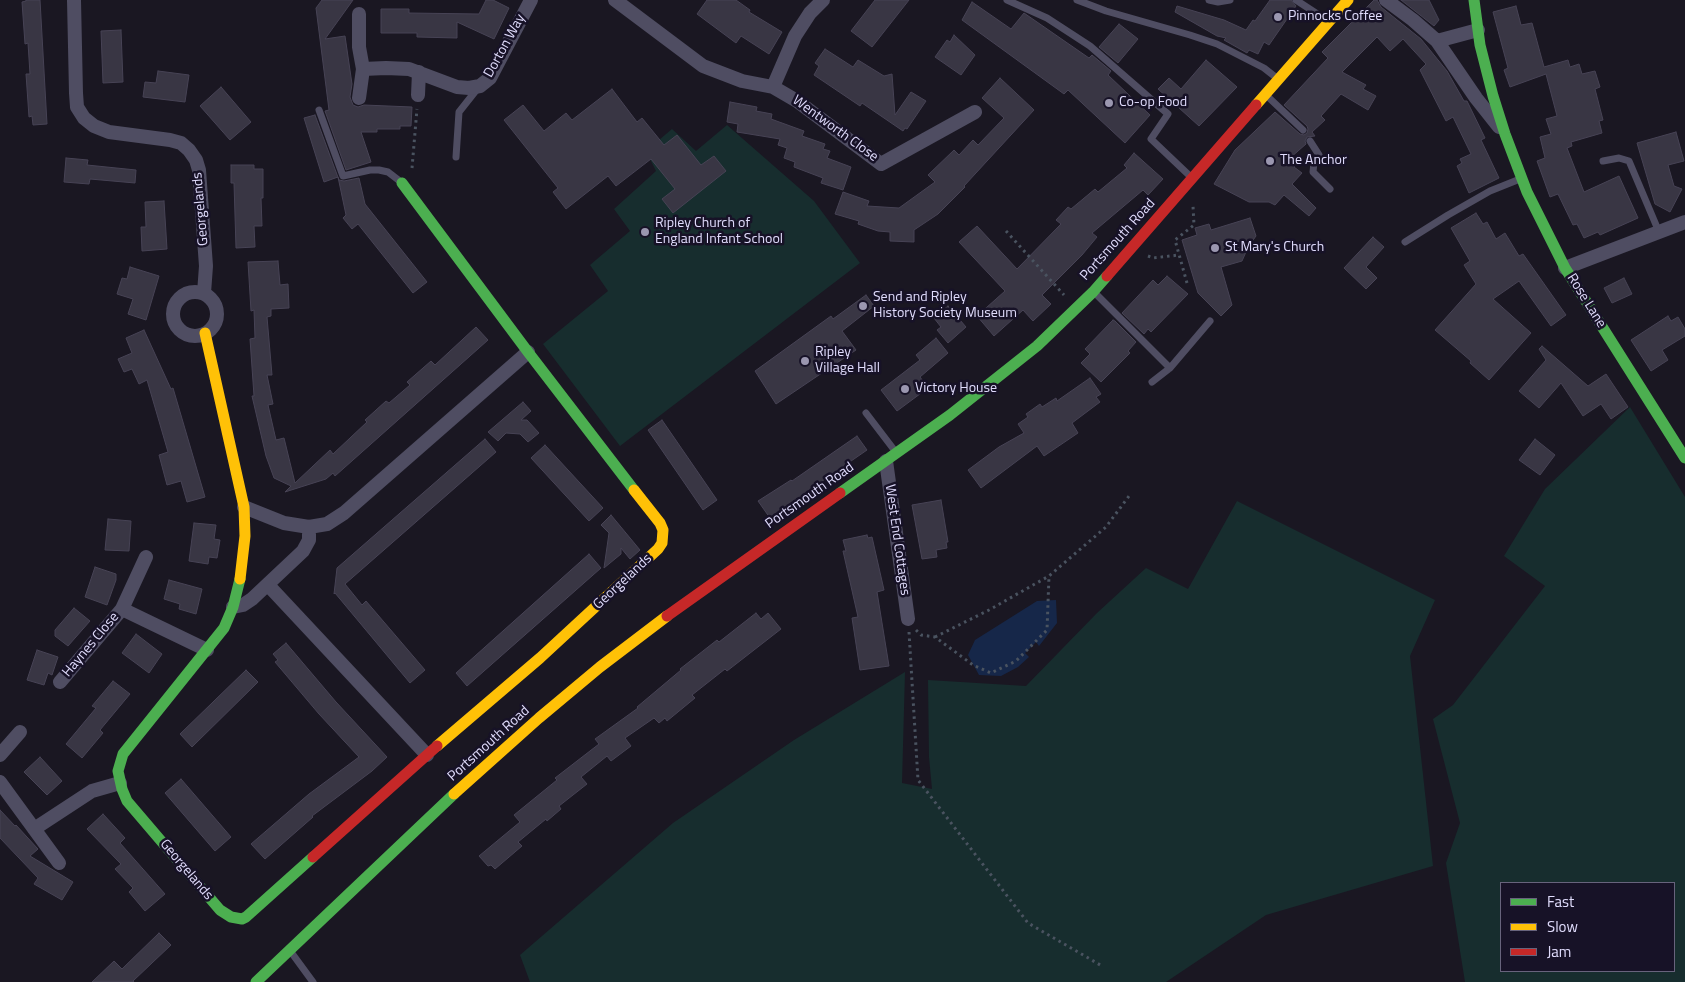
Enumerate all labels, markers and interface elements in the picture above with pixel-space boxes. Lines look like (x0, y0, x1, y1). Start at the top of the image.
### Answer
place label: Pinnocks Coffee (1288, 9, 1382, 25)
street label: Dorton Way (481, 11, 529, 81)
marker: Pinnocks Coffee (1272, 11, 1284, 23)
street label: Wentworth Close (789, 92, 881, 166)
place label: Co-op Food (1119, 95, 1187, 111)
marker: Co-op Food (1103, 97, 1115, 109)
place label: The Anchor (1280, 153, 1347, 169)
marker: The Anchor (1264, 155, 1276, 167)
street label: Georgelands (189, 172, 213, 246)
street label: Portsmouth Road (1077, 196, 1159, 284)
place label: Ripley Church of England Infant School (655, 216, 783, 248)
marker: Ripley Church of England Infant School (639, 226, 651, 238)
place label: St Mary's Church (1225, 240, 1324, 256)
marker: St Mary's Church (1209, 242, 1221, 254)
street label: Rose Lane (1563, 271, 1609, 331)
place label: Send and Ripley History Society Museum (873, 290, 1017, 322)
marker: Send and Ripley History Society Museum (857, 300, 869, 312)
place label: Ripley Village Hall (815, 345, 880, 378)
marker: Ripley Village Hall (799, 355, 811, 367)
place label: Victory House (915, 381, 997, 397)
marker: Victory House (899, 383, 911, 395)
street label: Portsmouth Road (762, 459, 858, 533)
street label: West End Cottages (881, 483, 913, 597)
street label: Georgelands (590, 551, 656, 613)
street label: Haynes Close (59, 609, 123, 681)
street label: Portsmouth Road (445, 703, 533, 785)
street label: Georgelands (156, 836, 216, 904)
legend (1500, 882, 1675, 972)
text: Fast (1547, 890, 1574, 913)
text: Slow (1547, 915, 1578, 938)
text: Jam (1547, 940, 1571, 963)

